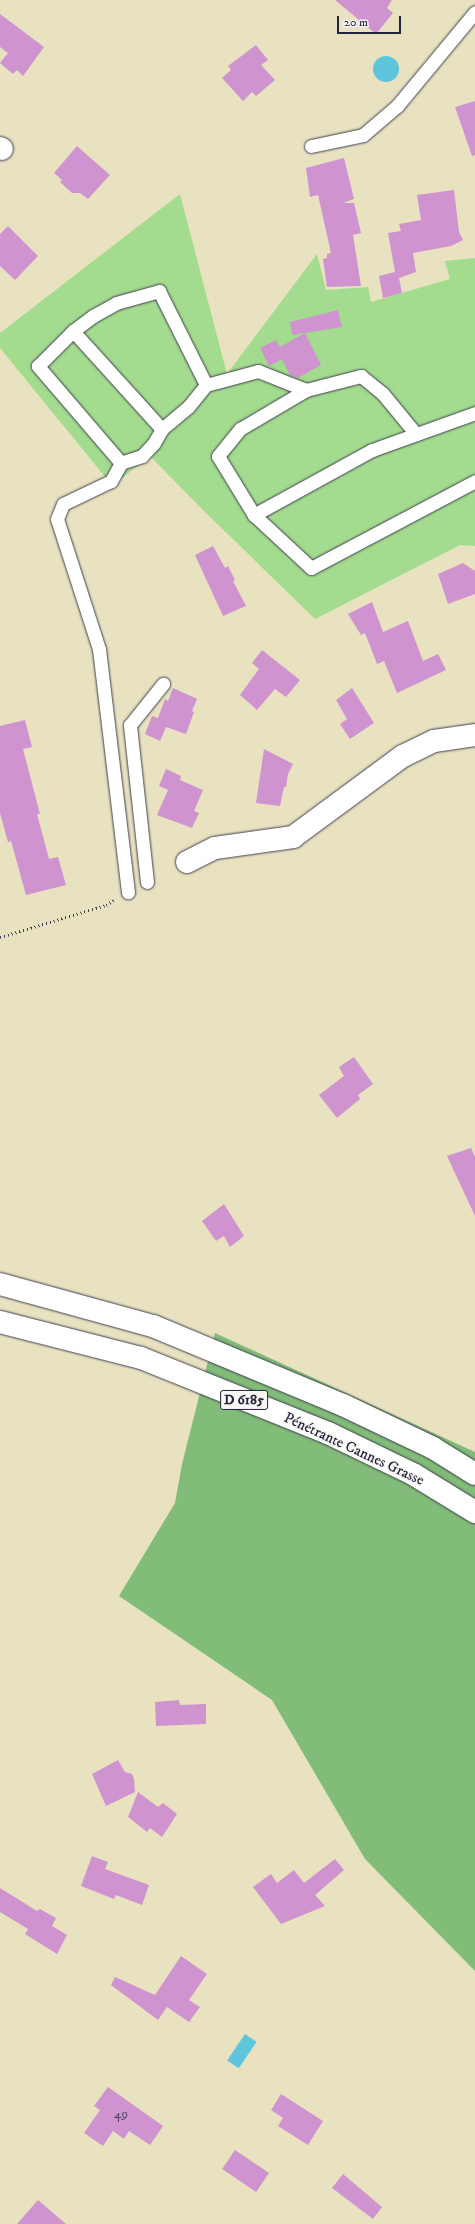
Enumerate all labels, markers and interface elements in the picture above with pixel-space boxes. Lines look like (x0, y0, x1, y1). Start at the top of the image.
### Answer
scale bar (339, 8, 403, 34)
text: 20 m (344, 15, 368, 30)
road number: D 6185 (220, 1388, 268, 1412)
street label: Pénétrante Cannes Grasse (281, 1409, 427, 1489)
house number: 49 (114, 2106, 128, 2122)

